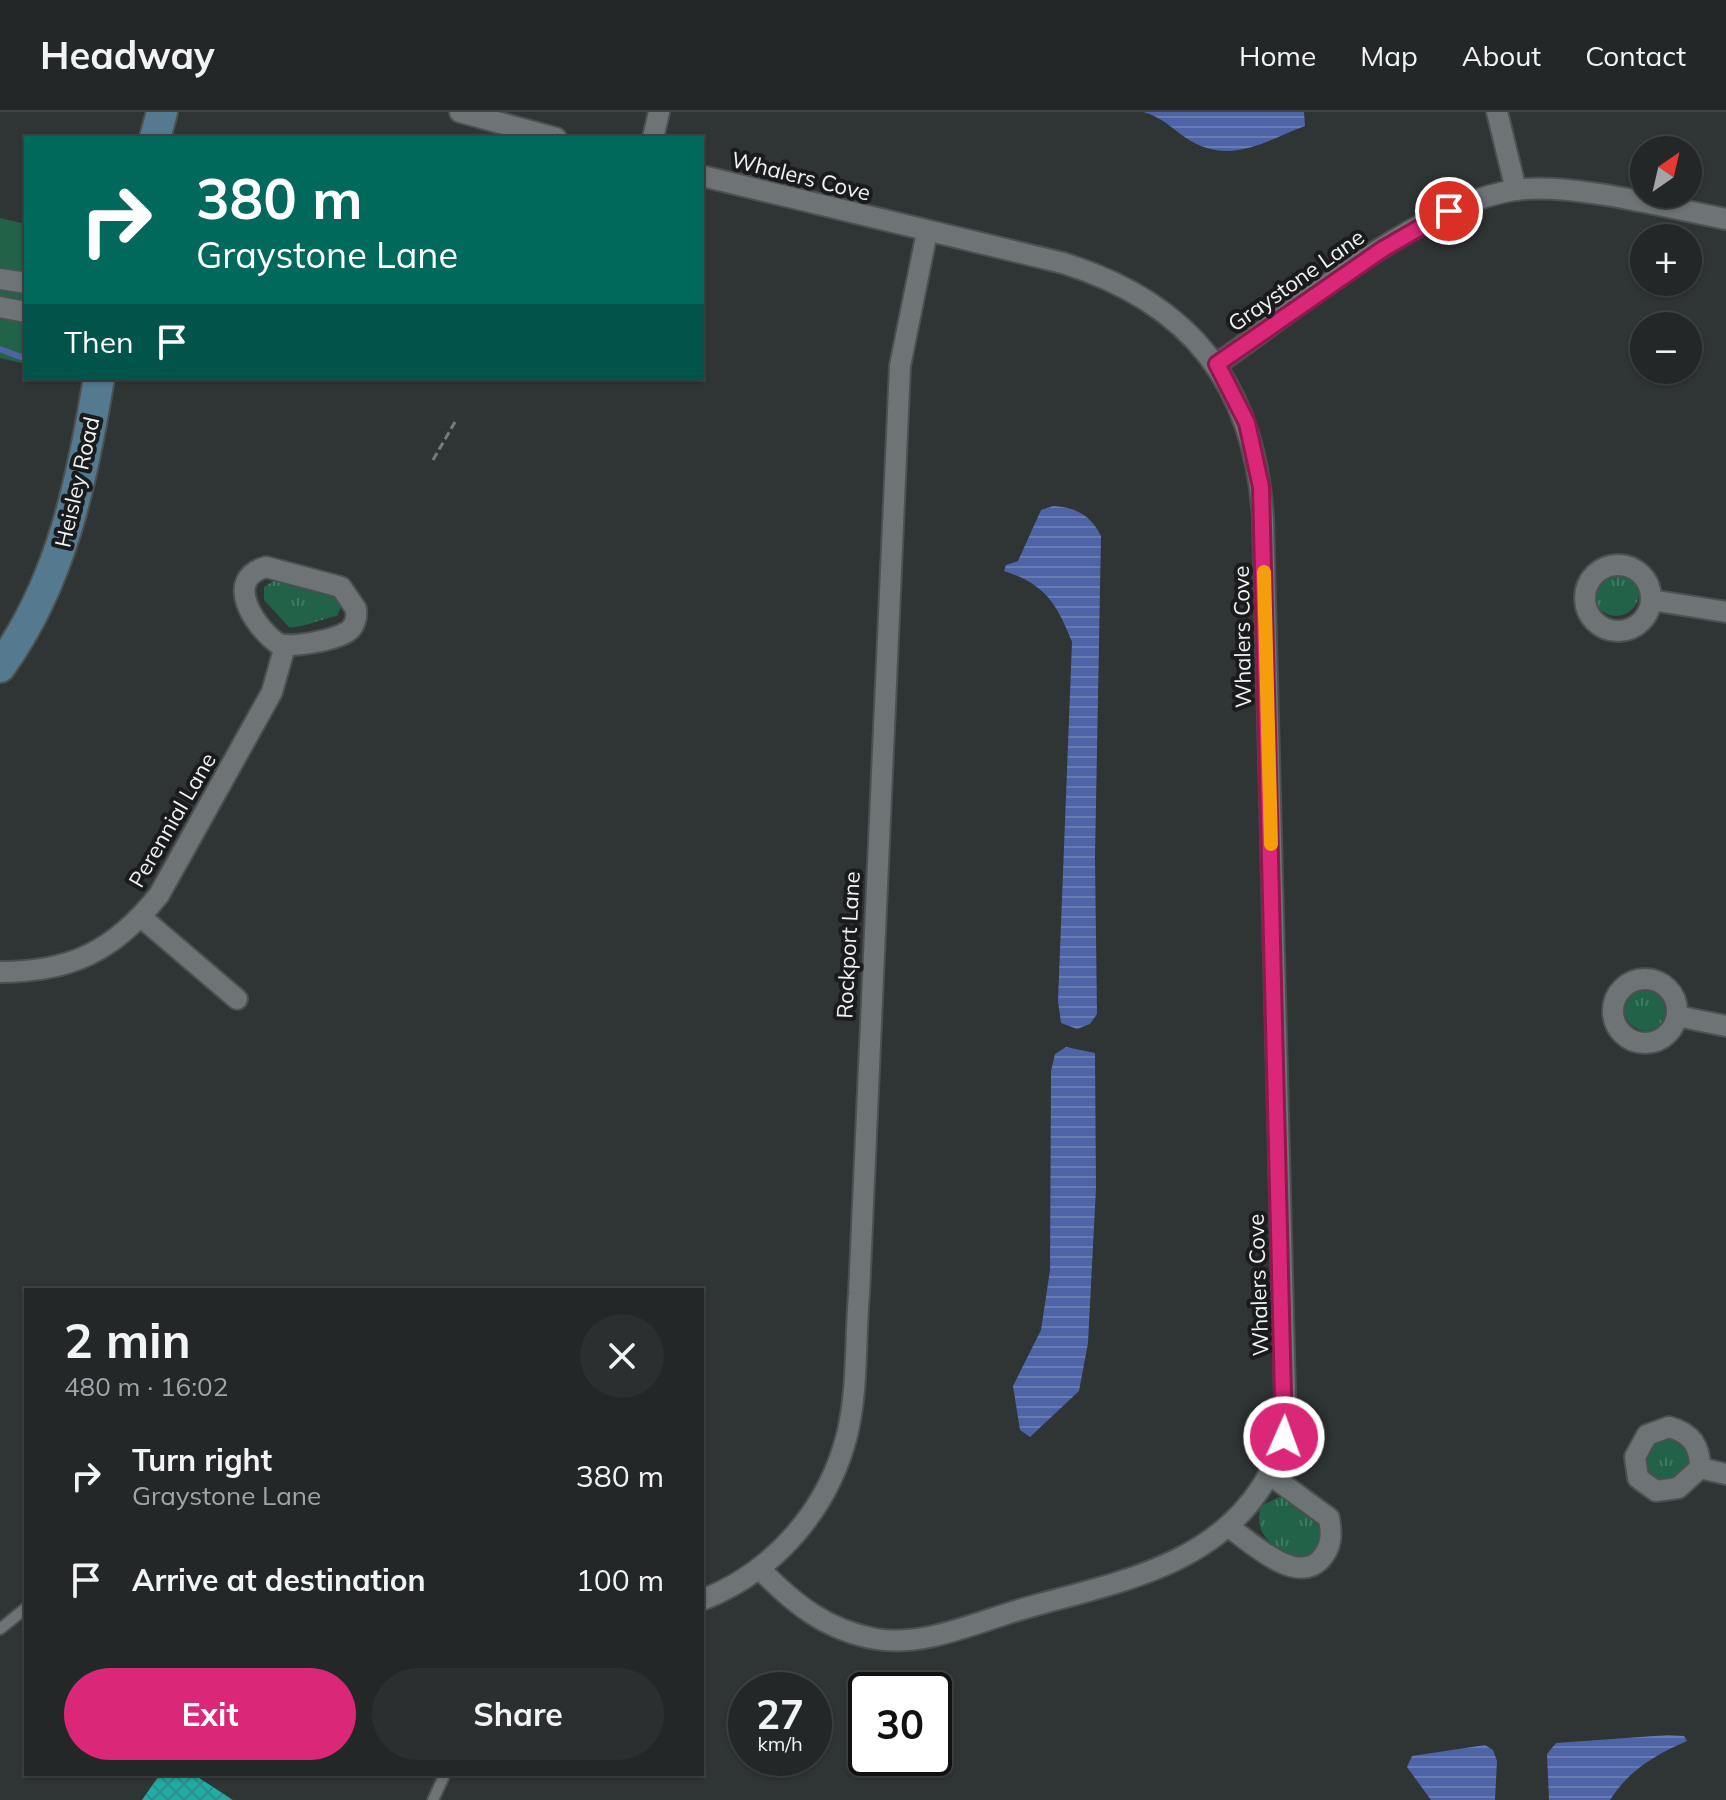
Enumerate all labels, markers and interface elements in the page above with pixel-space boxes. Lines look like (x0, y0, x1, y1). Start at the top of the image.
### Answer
text: Headway (40, 31, 215, 79)
text: Home (1239, 38, 1316, 73)
text: Map (1360, 38, 1418, 73)
text: About (1462, 38, 1541, 73)
text: Contact (1585, 38, 1686, 73)
north arrow (1630, 136, 1702, 208)
map controls (1630, 136, 1702, 384)
street label: Whalers Cove (728, 145, 874, 207)
text: 380 m (196, 163, 363, 233)
icon: right (64, 168, 168, 272)
pin (1415, 177, 1483, 245)
icon: arrive (1427, 189, 1471, 233)
street label: Graystone Lane (1222, 223, 1370, 337)
button: + (1630, 224, 1702, 296)
text: Graystone Lane (196, 232, 458, 277)
button: − (1630, 312, 1702, 384)
icon: arrive (150, 320, 194, 364)
text: Then (64, 323, 134, 361)
street label: Heisley Road (48, 414, 106, 550)
street label: Whalers Cove (1227, 566, 1257, 708)
street label: Perennial Lane (122, 748, 222, 892)
street label: Rockport Lane (830, 871, 866, 1019)
street label: Whalers Cove (1242, 1213, 1274, 1357)
text: 2 min (64, 1310, 191, 1370)
button: close (580, 1314, 664, 1398)
text: 480 m · 16:02 (64, 1370, 228, 1403)
position arrow (1242, 1395, 1326, 1479)
text: Turn right (132, 1441, 272, 1479)
icon: right (64, 1454, 108, 1498)
text: 380 m (576, 1457, 664, 1495)
text: Graystone Lane (132, 1479, 321, 1512)
icon: arrive (64, 1558, 108, 1602)
text: Arrive at destination (132, 1561, 426, 1599)
text: 100 m (576, 1561, 664, 1599)
button: Exit (64, 1668, 356, 1760)
button: Share (372, 1668, 664, 1760)
speed limit sign: 30 (848, 1672, 952, 1776)
text: 27 (756, 1689, 804, 1739)
text: km/h (757, 1731, 803, 1756)

